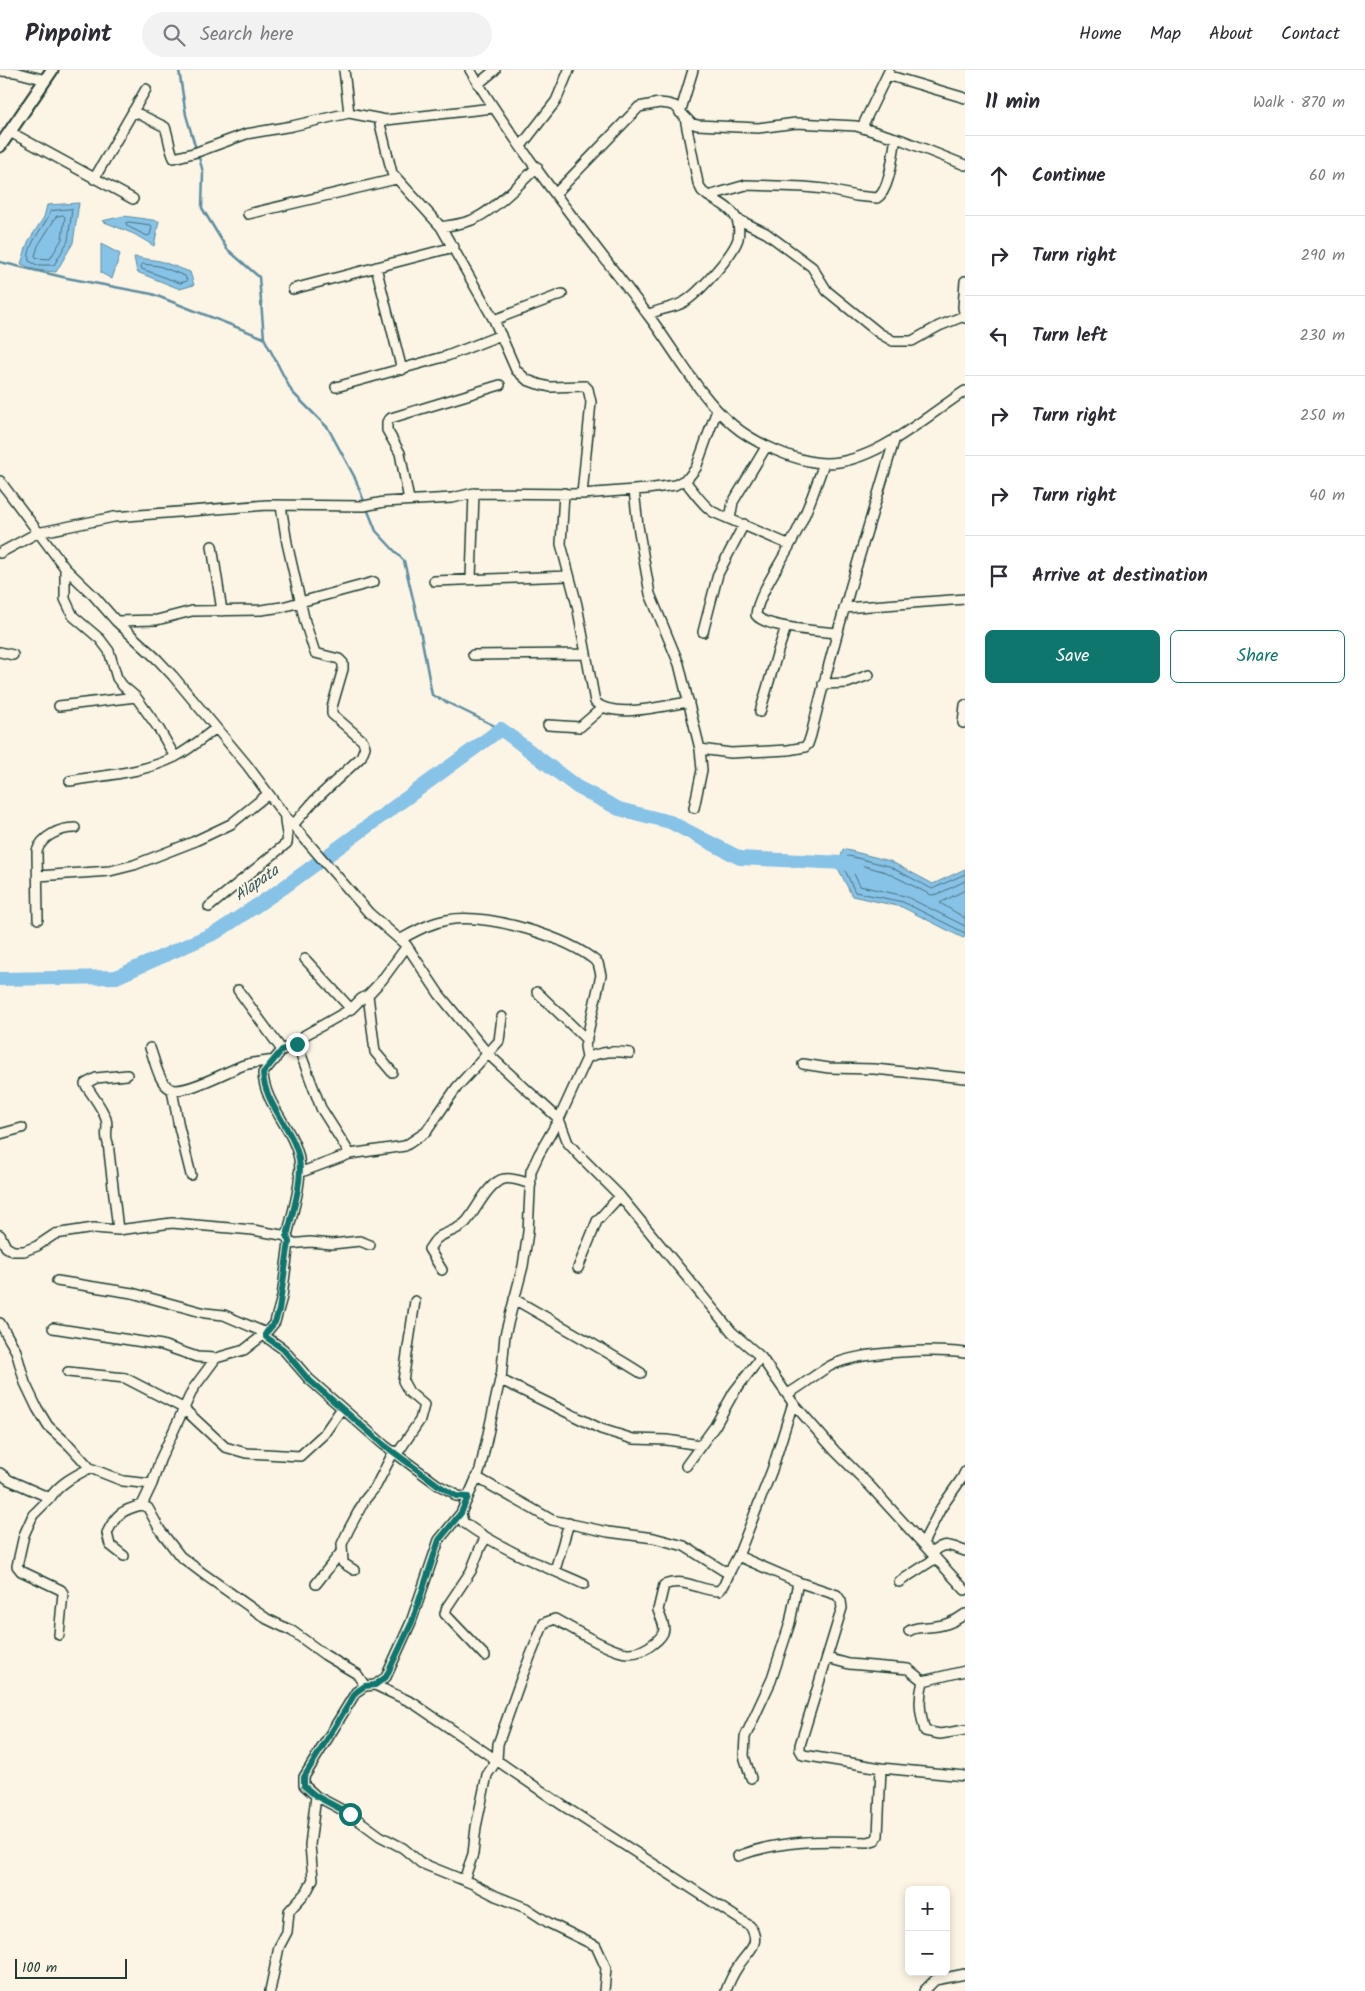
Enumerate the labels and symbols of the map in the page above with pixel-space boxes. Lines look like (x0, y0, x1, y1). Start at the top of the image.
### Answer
water label: Alapata (229, 858, 286, 908)
route end (286, 1033, 309, 1056)
route start (339, 1803, 362, 1826)
scale bar (15, 1956, 128, 1979)

